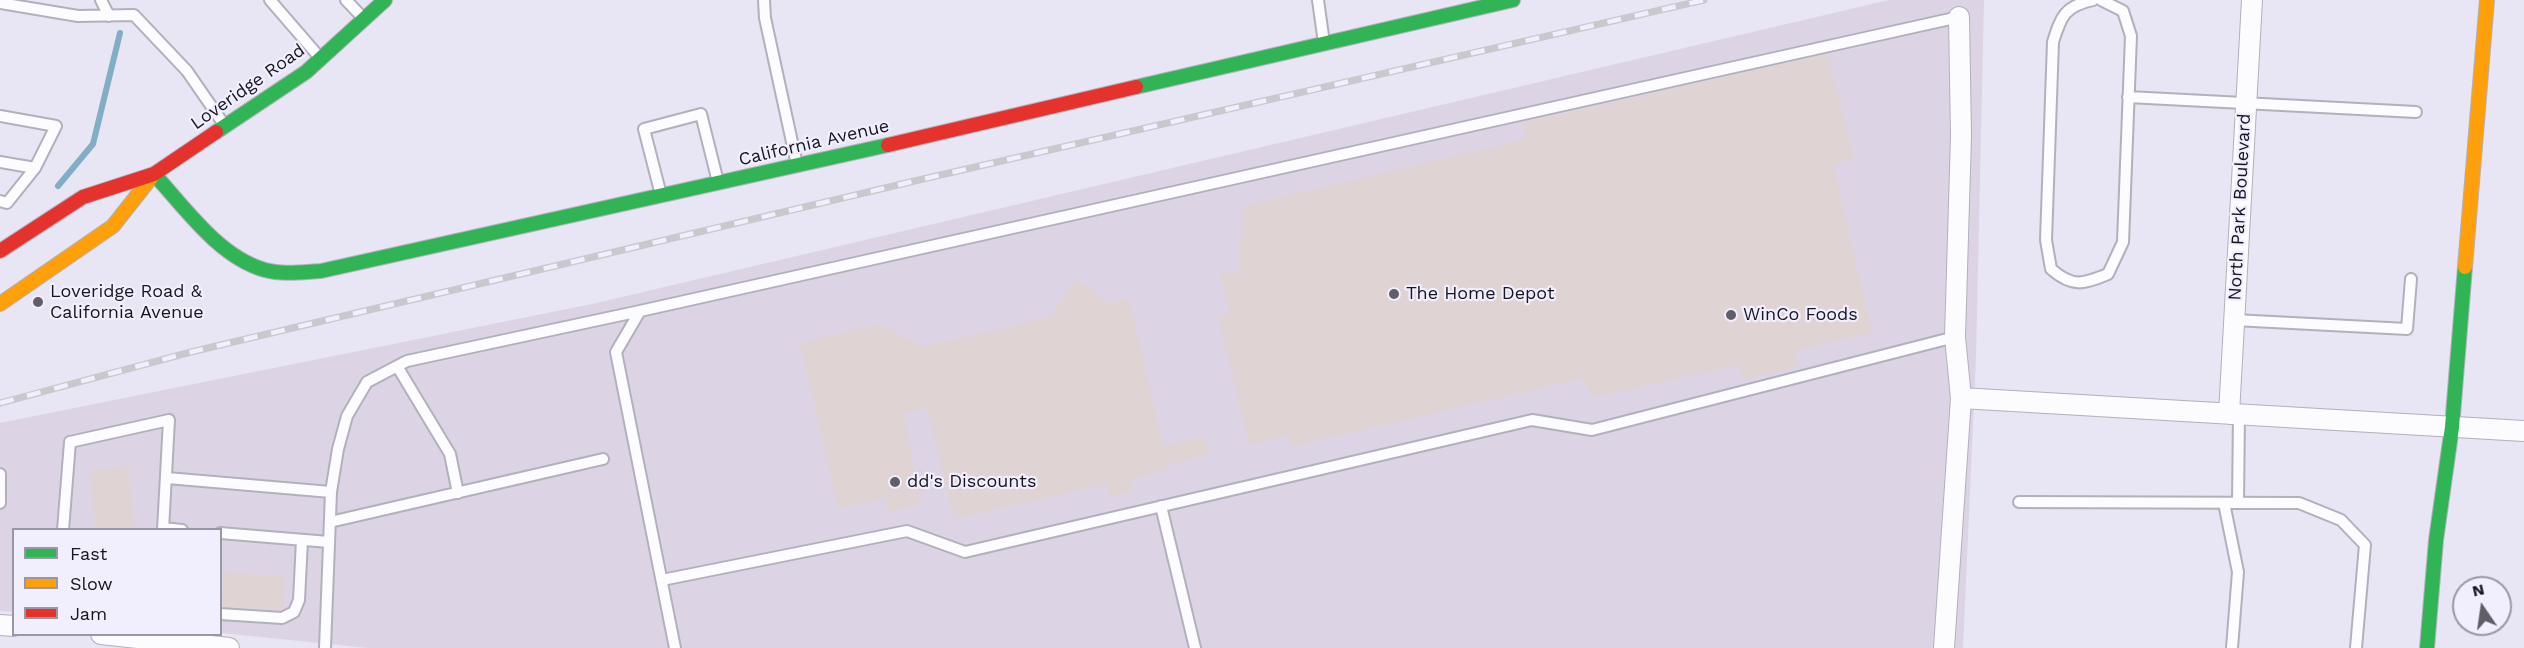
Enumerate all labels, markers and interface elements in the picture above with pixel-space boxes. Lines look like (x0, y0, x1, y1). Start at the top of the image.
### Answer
street label: Loveridge Road (187, 40, 309, 134)
street label: North Park Boulevard (2224, 113, 2256, 301)
street label: California Avenue (737, 115, 891, 171)
place label: Loveridge Road & California Avenue (50, 281, 204, 324)
place label: The Home Depot (1406, 283, 1555, 305)
marker: The Home Depot (1387, 287, 1401, 301)
marker: Loveridge Road & California Avenue (31, 295, 45, 309)
place label: WinCo Foods (1743, 304, 1858, 326)
marker: WinCo Foods (1724, 308, 1738, 322)
place label: dd's Discounts (907, 471, 1036, 493)
marker: dd's Discounts (888, 475, 902, 489)
legend (12, 528, 222, 636)
text: Fast (70, 543, 107, 564)
text: Slow (70, 573, 113, 594)
north arrow (2452, 576, 2512, 636)
text: N (2470, 579, 2486, 601)
text: Jam (70, 603, 107, 624)

